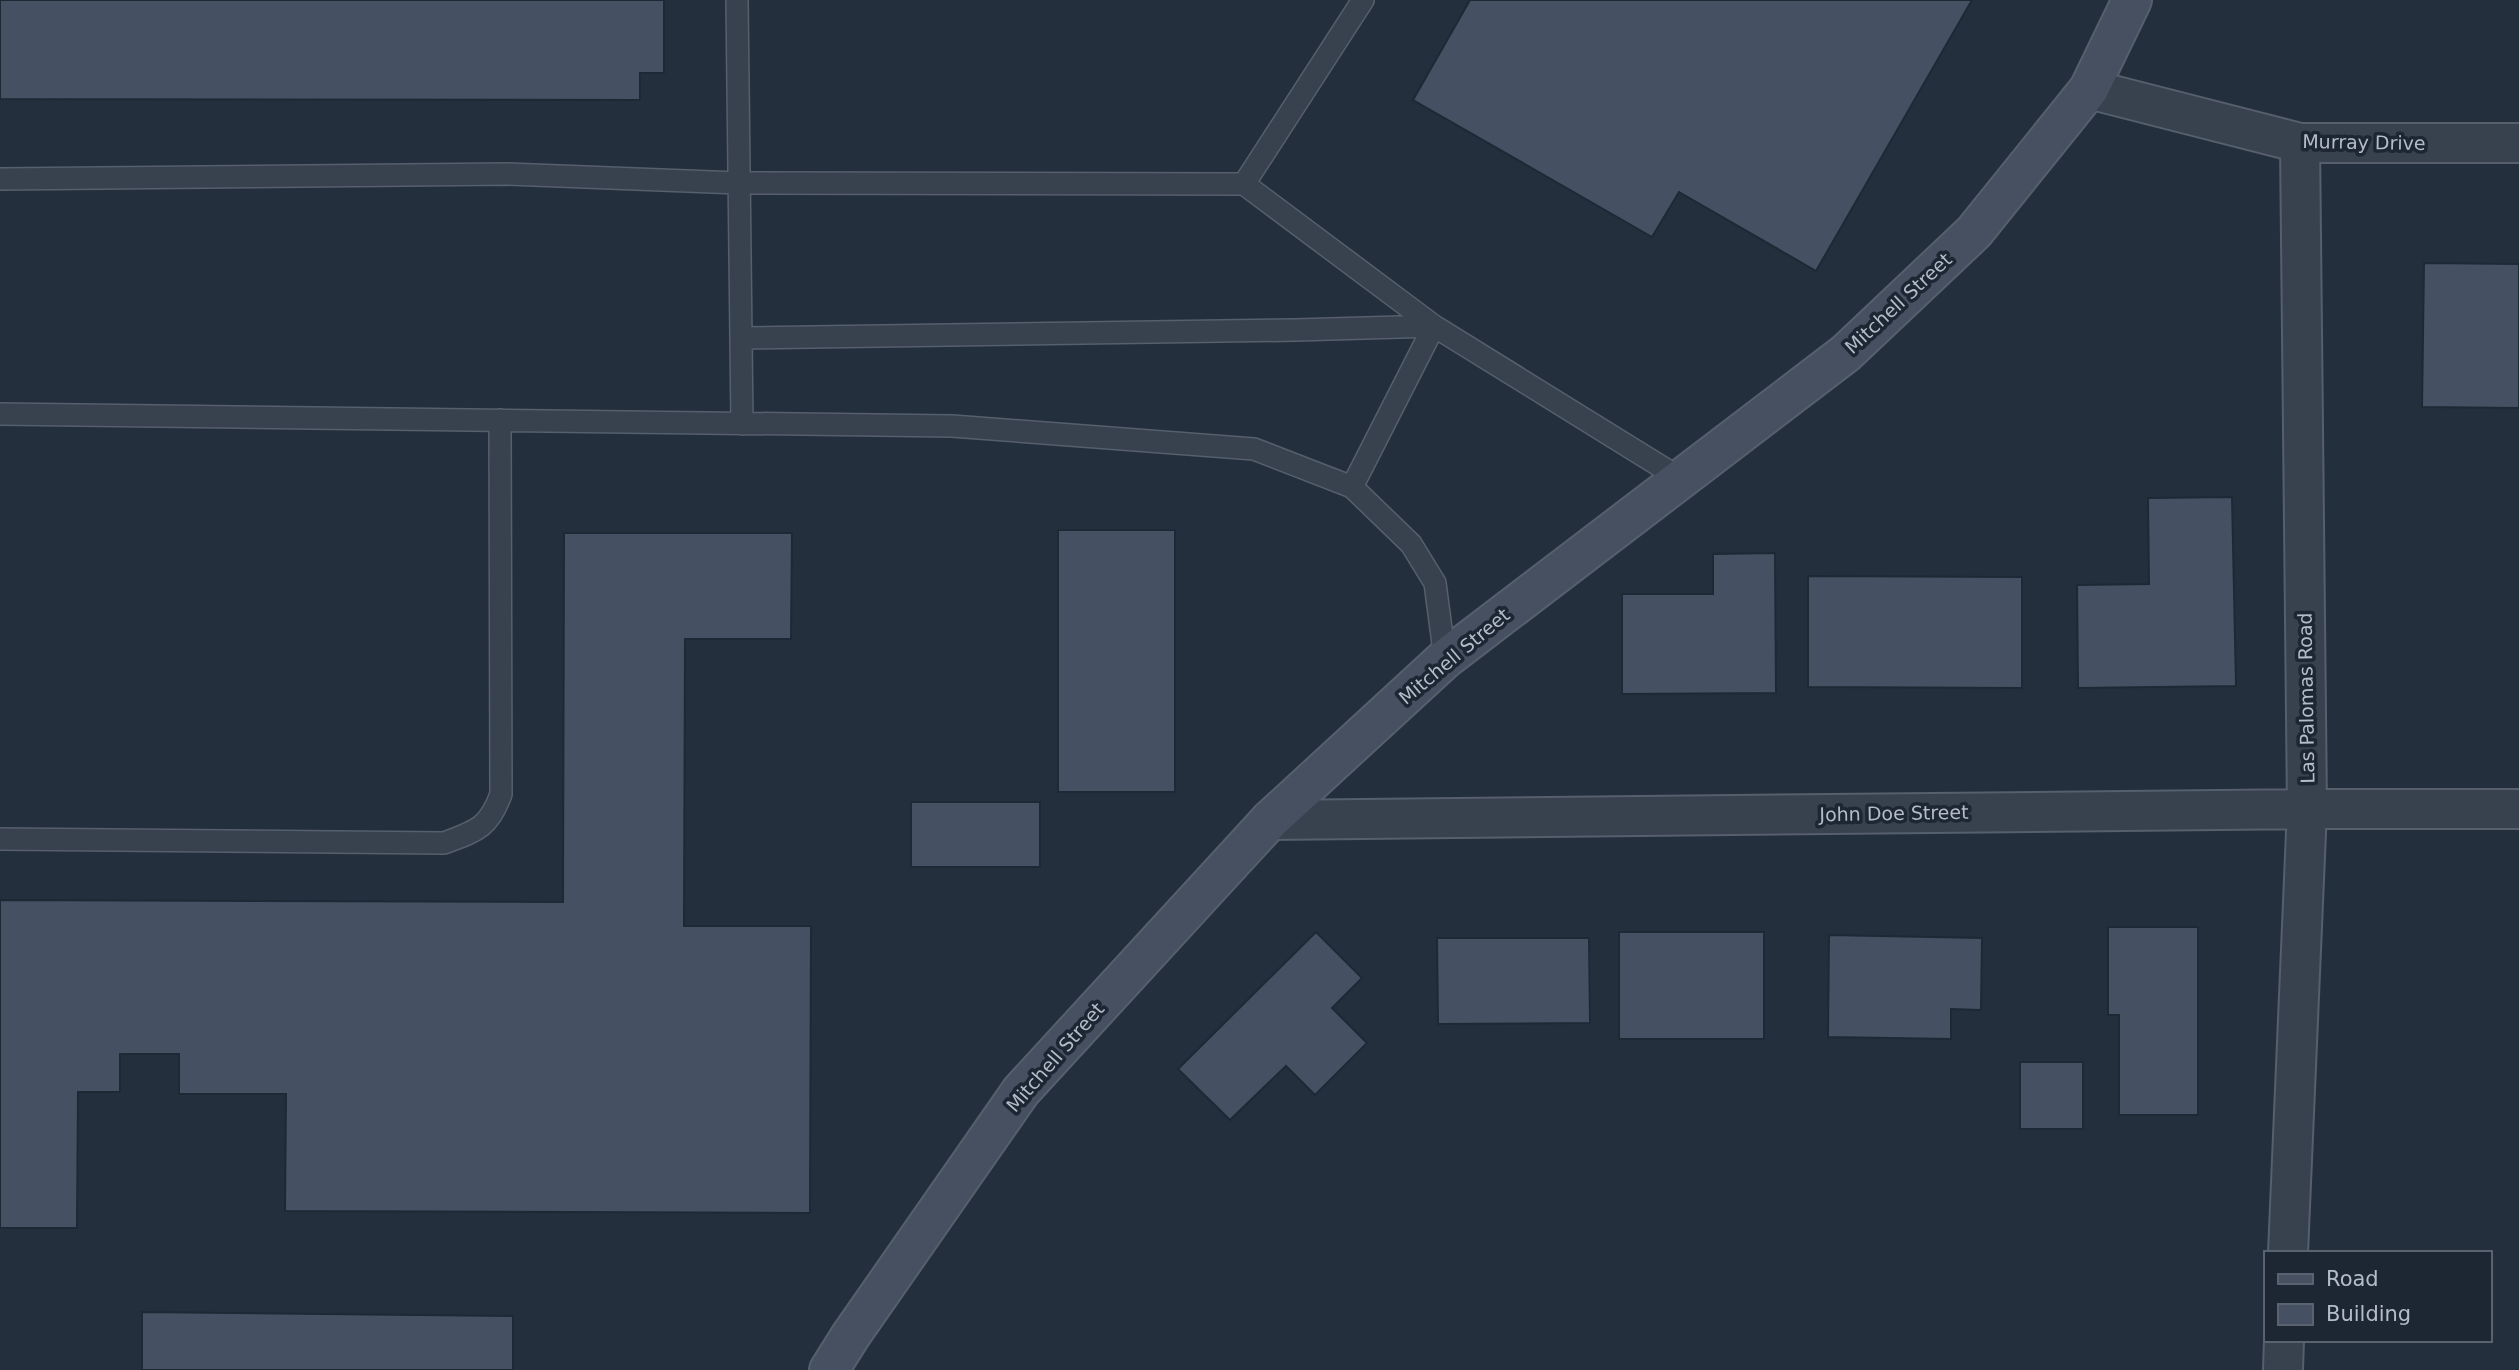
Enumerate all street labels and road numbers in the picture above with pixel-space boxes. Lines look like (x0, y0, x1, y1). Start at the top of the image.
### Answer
street label: Murray Drive (2302, 130, 2426, 154)
street label: Mitchell Street (1840, 248, 1956, 358)
street label: Mitchell Street (1394, 603, 1514, 709)
street label: Las Palomas Road (2294, 612, 2318, 784)
street label: John Doe Street (1818, 801, 1969, 825)
street label: Mitchell Street (1002, 998, 1108, 1116)

